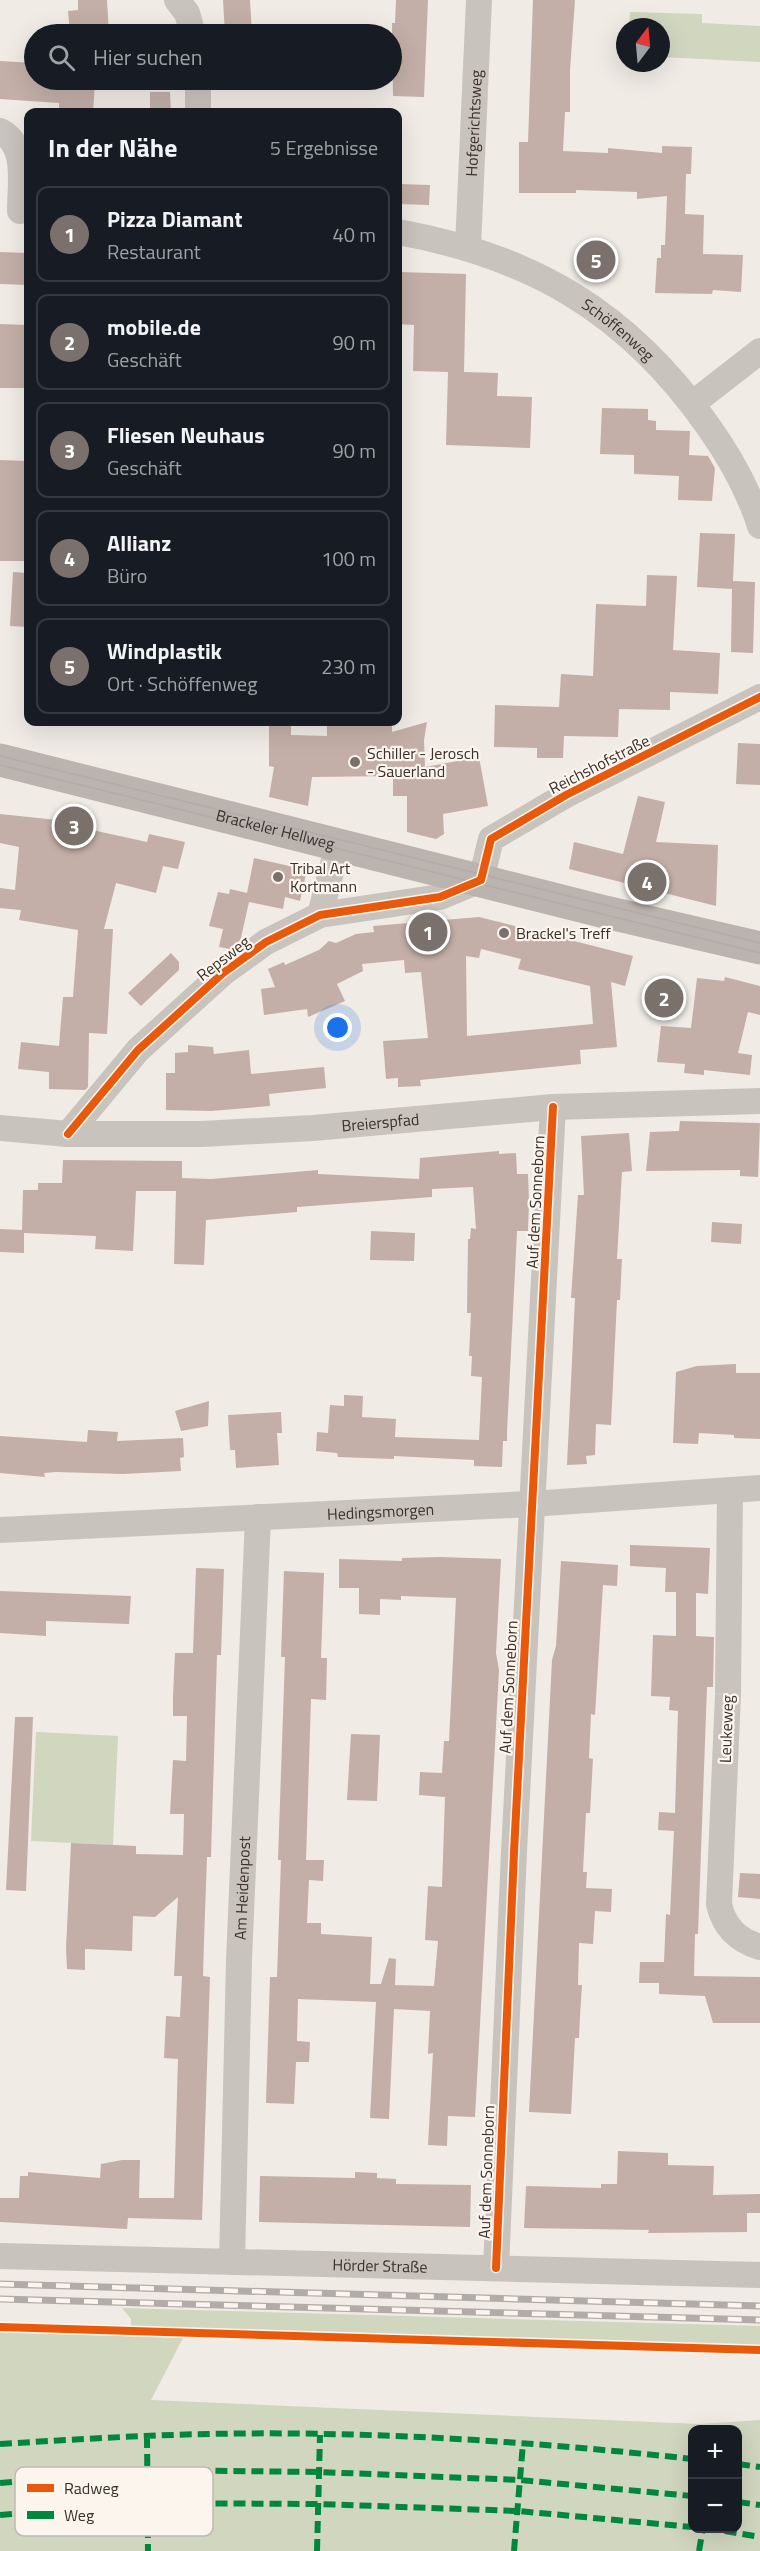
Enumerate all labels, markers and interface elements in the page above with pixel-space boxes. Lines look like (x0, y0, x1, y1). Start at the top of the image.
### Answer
north arrow (616, 18, 670, 72)
search box (24, 24, 402, 90)
text: Hier suchen (93, 40, 202, 74)
icon: search (45, 41, 78, 74)
street label: Hofgerichtsweg (459, 69, 488, 177)
text: In der Nähe (48, 128, 177, 167)
text: 5 Ergebnisse (270, 132, 378, 163)
text: Pizza Diamant (107, 202, 243, 236)
text: 1 (64, 219, 75, 250)
text: 40 m (332, 219, 376, 250)
text: Restaurant (107, 236, 201, 267)
pin: 5 (576, 238, 616, 282)
street label: Schöffenweg (577, 292, 660, 366)
text: mobile.de (107, 310, 201, 344)
text: 2 (64, 327, 75, 358)
text: 90 m (332, 327, 376, 358)
text: Geschäft (107, 344, 182, 375)
text: Fliesen Neuhaus (107, 418, 265, 452)
text: 3 (64, 435, 75, 466)
text: 90 m (332, 435, 376, 466)
text: Geschäft (107, 452, 182, 483)
text: Allianz (107, 526, 171, 560)
text: 4 (64, 543, 75, 574)
text: 100 m (321, 543, 376, 574)
text: Büro (107, 560, 147, 591)
text: Windplastik (107, 634, 222, 668)
text: 5 (64, 651, 75, 682)
text: 230 m (321, 651, 376, 682)
text: Ort · Schöffenweg (107, 668, 257, 699)
street label: Reichshofstraße (544, 728, 654, 800)
place label: Schiller - Jerosch - Sauerland (367, 741, 479, 783)
marker: Schiller - Jerosch - Sauerland (348, 755, 362, 769)
street label: Brackeler Hellweg (214, 803, 337, 856)
pin: 3 (54, 804, 94, 848)
place label: Tribal Art Kortmann (290, 856, 357, 898)
pin: 4 (628, 860, 666, 904)
marker: Tribal Art Kortmann (271, 870, 285, 884)
pin: 1 (408, 910, 448, 954)
place label: Brackel's Treff (516, 921, 612, 945)
marker: Brackel's Treff (497, 926, 511, 940)
street label: Repsweg (191, 929, 255, 987)
pin: 2 (644, 976, 684, 1020)
your location (323, 1013, 352, 1042)
street label: Breierspfad (340, 1107, 420, 1137)
street label: Auf dem Sonneborn (520, 1135, 550, 1269)
street label: Hedingsmorgen (326, 1497, 435, 1526)
street label: Auf dem Sonneborn (493, 1620, 523, 1754)
street label: Leukeweg (713, 1695, 739, 1763)
street label: Am Heidenpost (228, 1835, 256, 1941)
street label: Auf dem Sonneborn (472, 2105, 500, 2239)
street label: Hörder Straße (332, 2252, 428, 2279)
map controls (688, 2425, 742, 2533)
button: + (688, 2425, 742, 2479)
legend (15, 2467, 213, 2536)
text: Radweg (64, 2476, 119, 2500)
button: − (688, 2479, 742, 2533)
text: Weg (64, 2503, 94, 2527)

